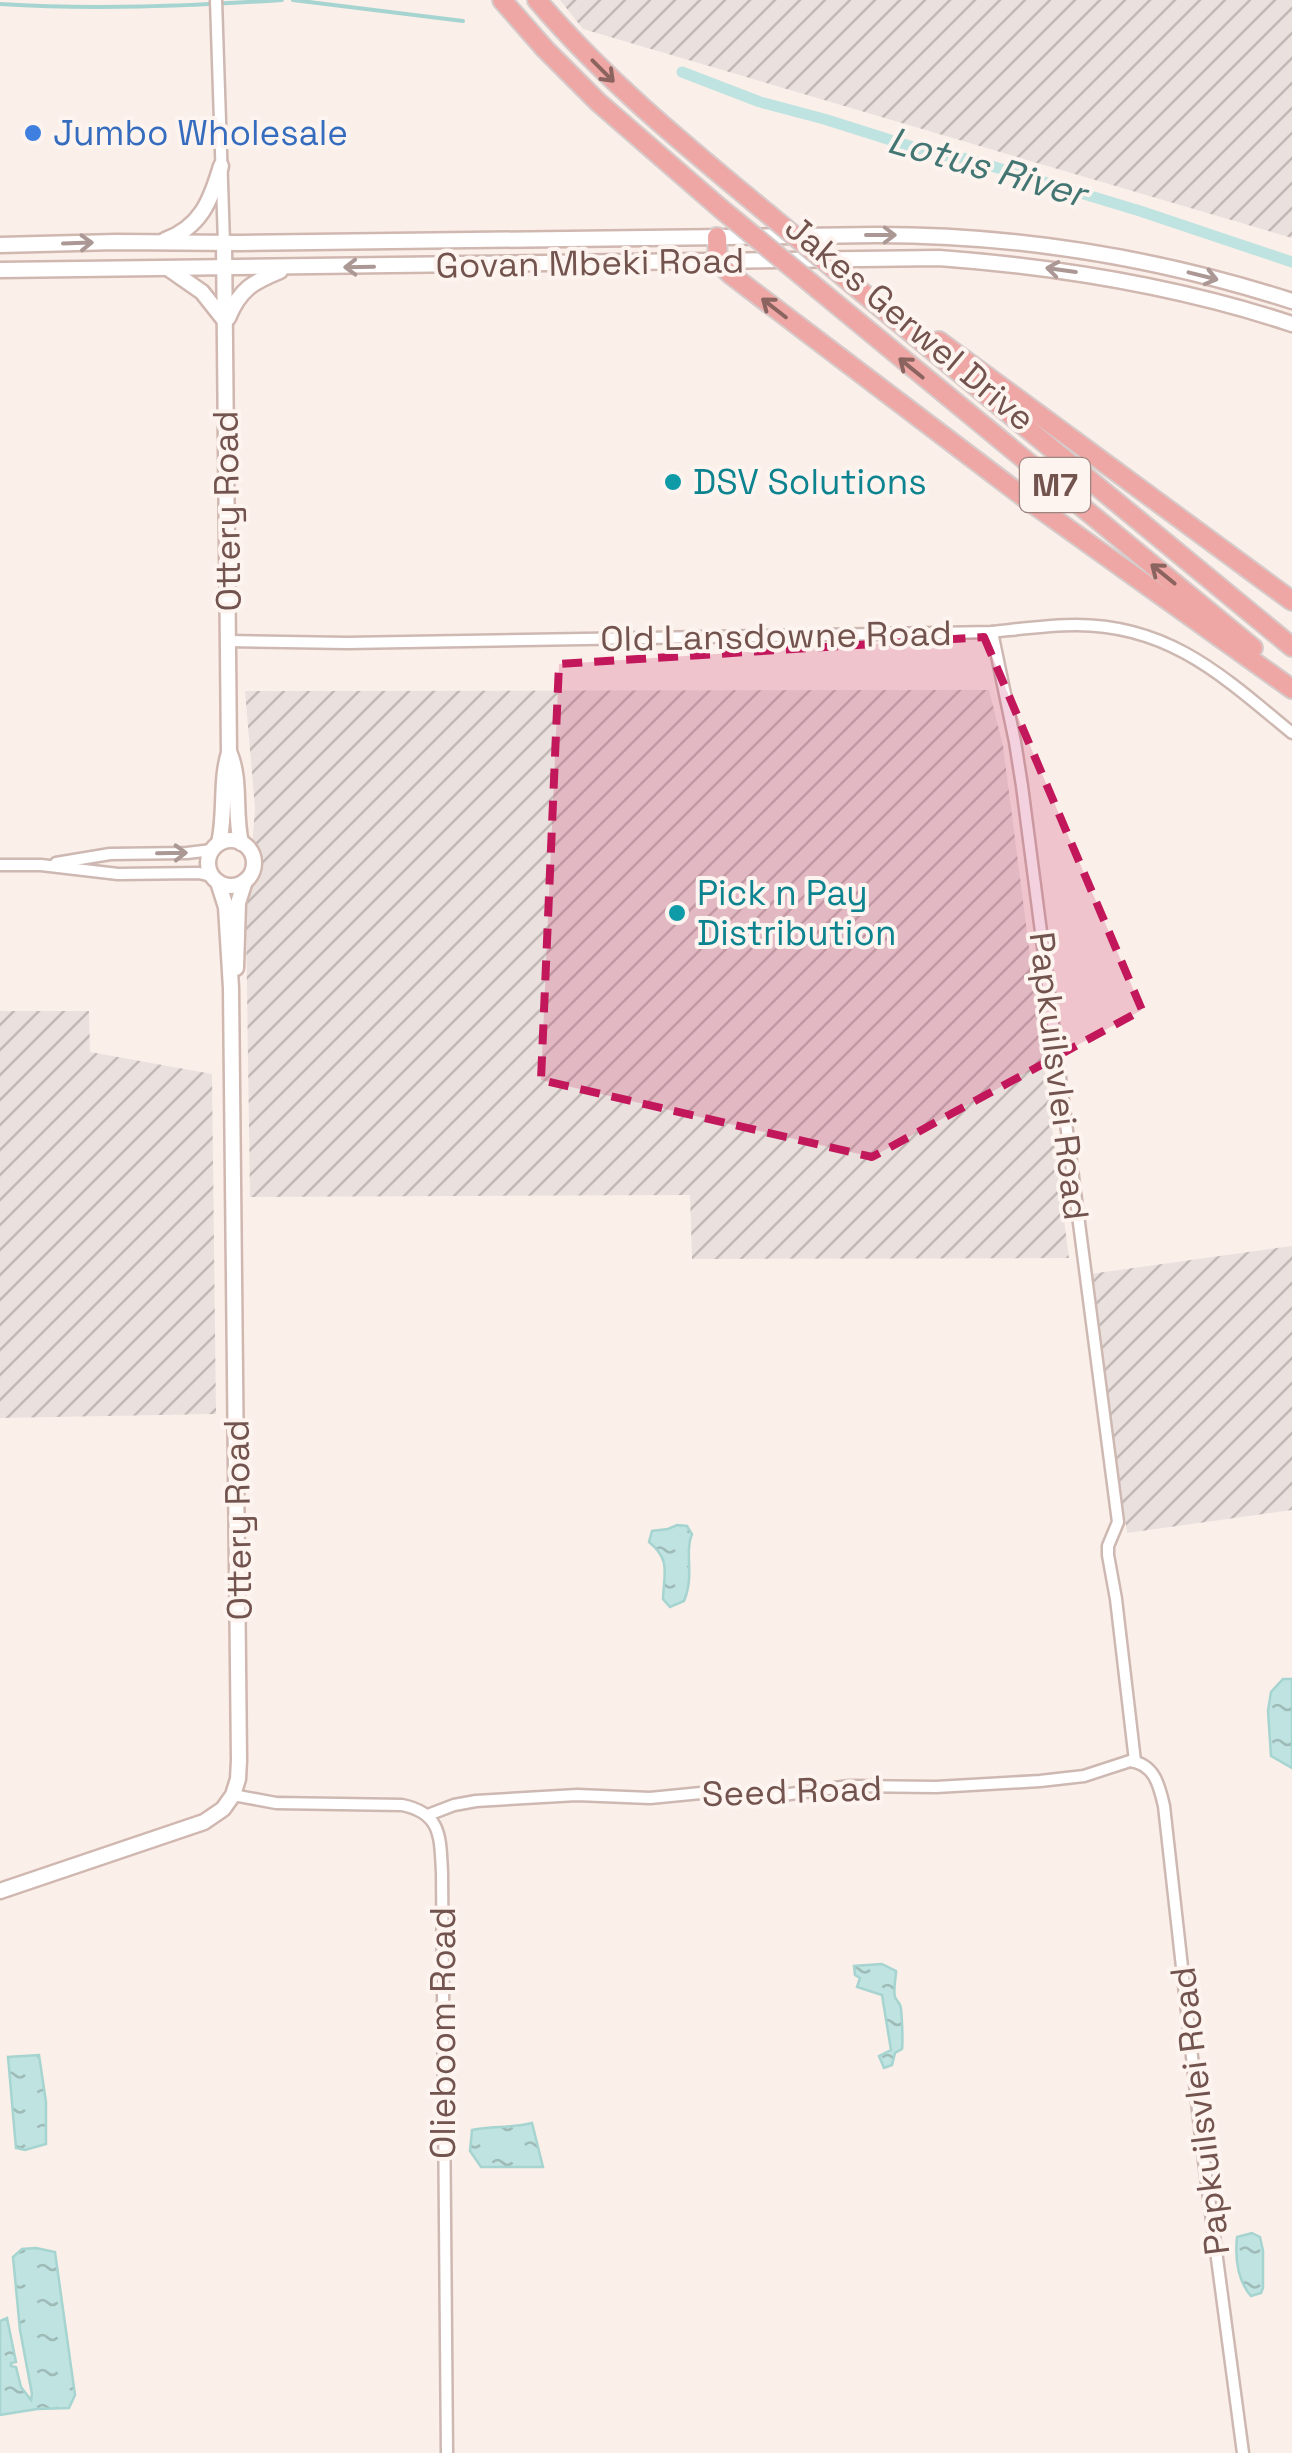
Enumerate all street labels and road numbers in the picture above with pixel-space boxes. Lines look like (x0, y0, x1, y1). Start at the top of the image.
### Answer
street label: Jakes Gerwel Drive (776, 206, 1044, 440)
street label: Govan Mbeki Road (435, 238, 745, 288)
street label: Ottery Road (203, 410, 251, 612)
road number: M7 (1020, 458, 1090, 512)
street label: Old Lansdowne Road (600, 611, 952, 661)
street label: Papkuilsvlei Road (1019, 929, 1099, 1223)
street label: Ottery Road (214, 1419, 262, 1621)
street label: Seed Road (701, 1766, 883, 1816)
street label: Olieboom Road (421, 1907, 465, 2159)
street label: Papkuilsvlei Road (1160, 1964, 1240, 2258)

